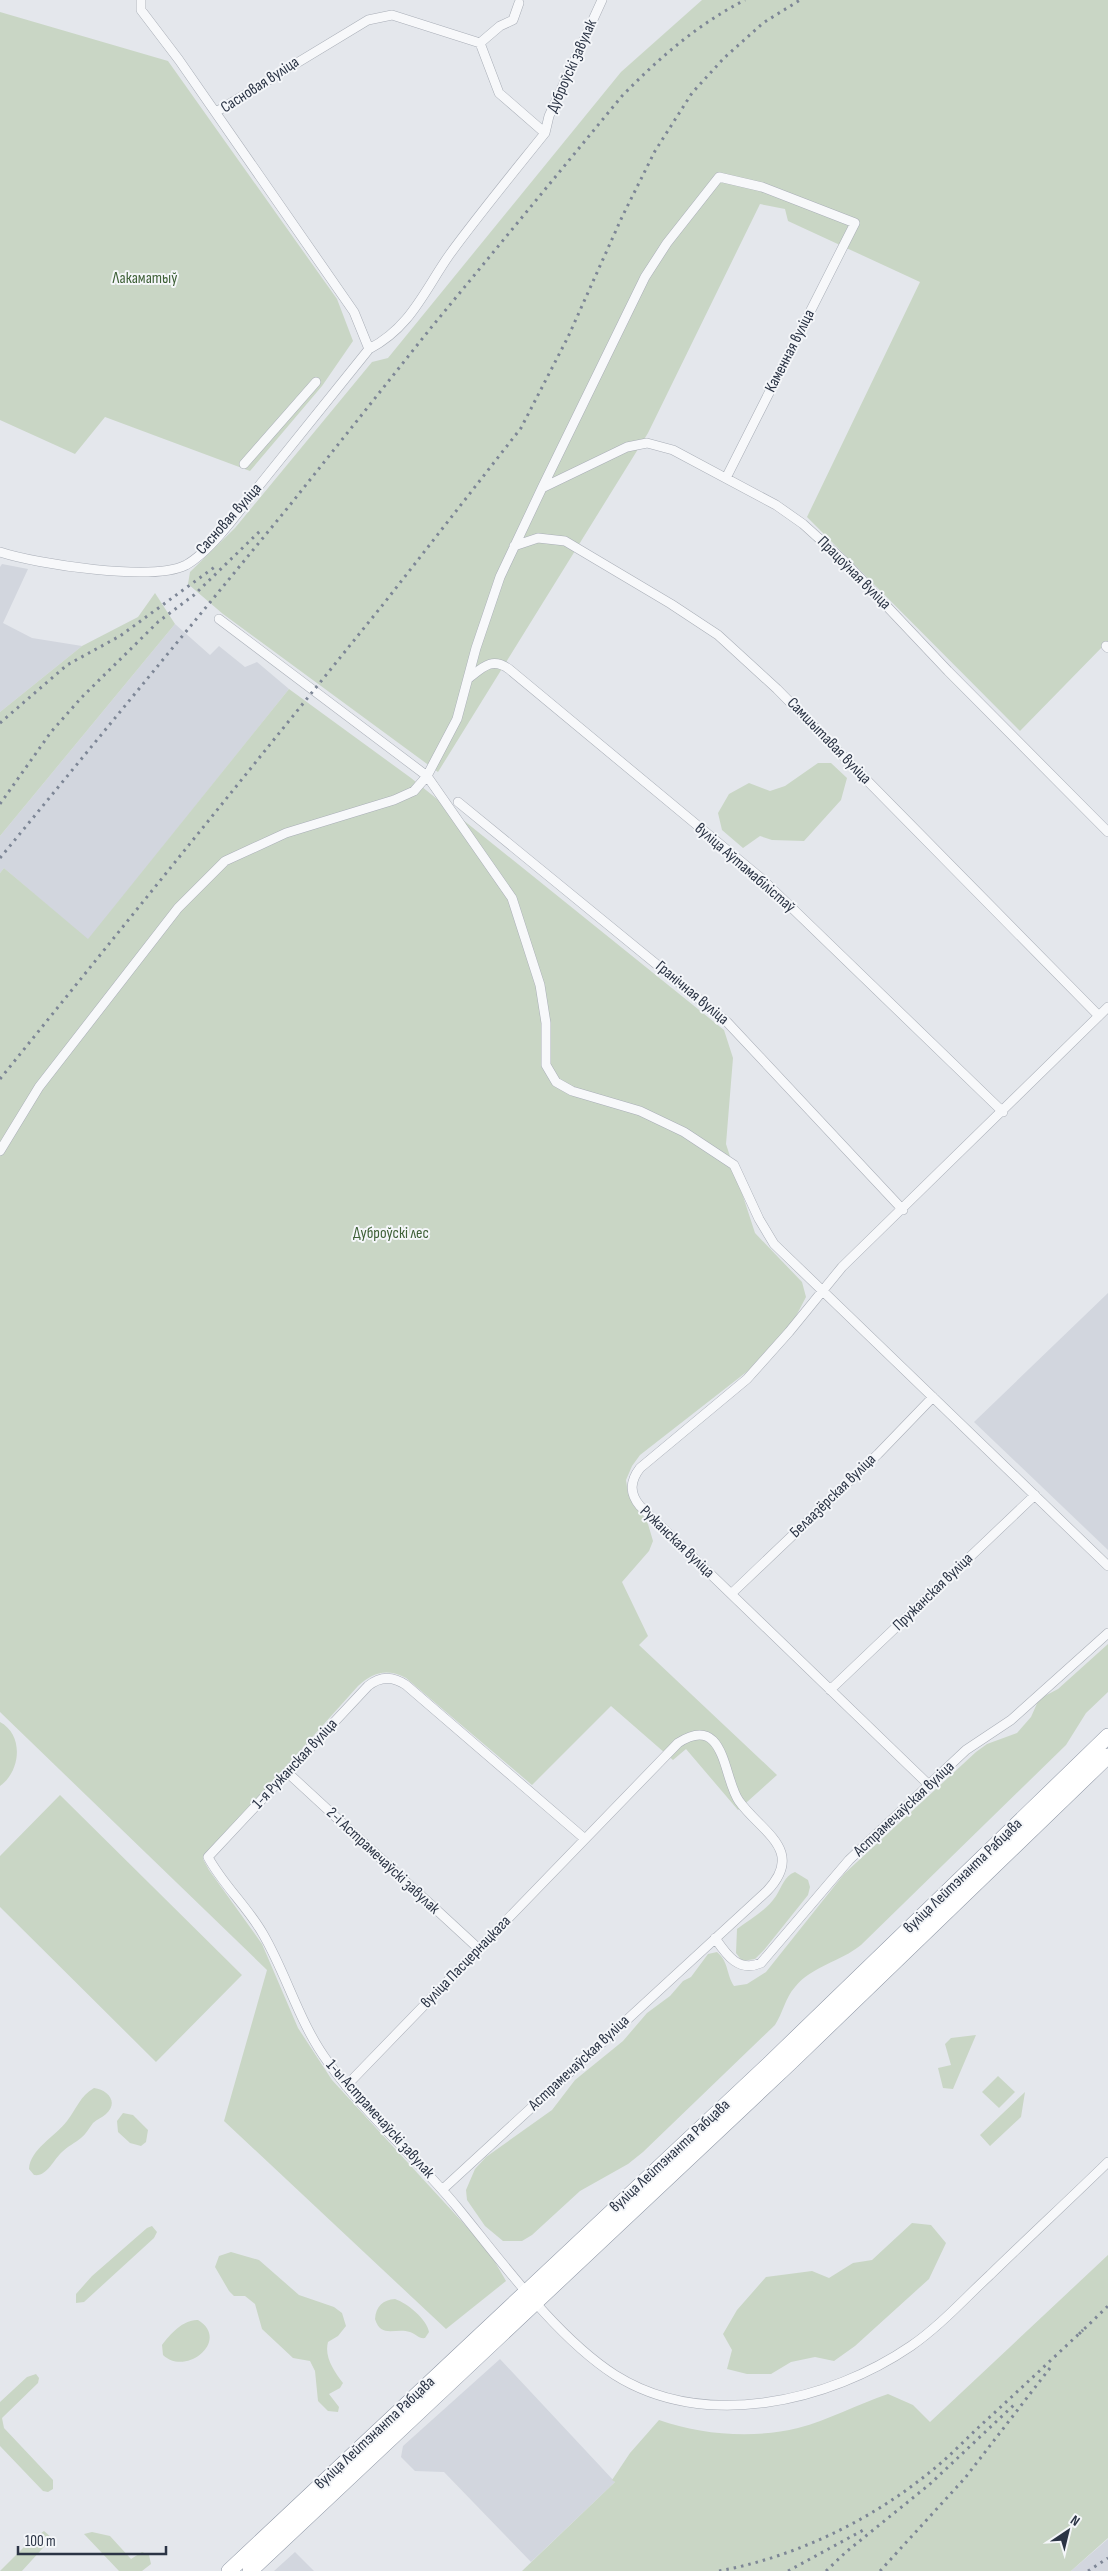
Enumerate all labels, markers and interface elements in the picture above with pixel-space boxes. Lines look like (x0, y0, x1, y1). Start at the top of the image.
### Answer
street label: Дуброўскі завулак (543, 16, 601, 116)
street label: Сасновая вуліца (217, 53, 303, 117)
park label: Лакаматыў (112, 269, 177, 288)
street label: Каменная вуліца (761, 307, 819, 395)
street label: Сасновая вуліца (192, 480, 266, 558)
street label: Працоўная вуліца (813, 532, 895, 614)
street label: Самшытавая вуліца (783, 694, 875, 788)
street label: вуліца Аўтамабілістаў (691, 819, 799, 917)
street label: Гранічная вуліца (652, 957, 732, 1029)
park label: Дуброўскі лес (353, 1224, 429, 1243)
street label: Белаазёрская вуліца (786, 1450, 880, 1542)
street label: Ружанская вуліца (636, 1502, 718, 1582)
street label: Пружанская вуліца (889, 1549, 977, 1635)
street label: 1-я Ружанская вуліца (248, 1715, 342, 1813)
street label: Астрамечаўская вуліца (849, 1757, 958, 1861)
street label: 2-і Астрамечаўскі завулак (322, 1804, 444, 1919)
street label: вуліца Лейтэнанта Рабцава (900, 1815, 1026, 1937)
street label: вуліца Пасцернацкага (417, 1912, 515, 2012)
street label: Астрамечаўская вуліца (524, 2011, 633, 2115)
street label: 1-ы Астрамечаўскі завулак (322, 2056, 439, 2183)
street label: вуліца Лейтэнанта Рабцава (606, 2095, 734, 2217)
street label: вуліца Лейтэнанта Рабцава (311, 2372, 439, 2494)
north arrow (1043, 2506, 1093, 2556)
text: N (1067, 2512, 1083, 2530)
scale bar (18, 2524, 165, 2556)
text: 100 m (25, 2532, 56, 2551)

